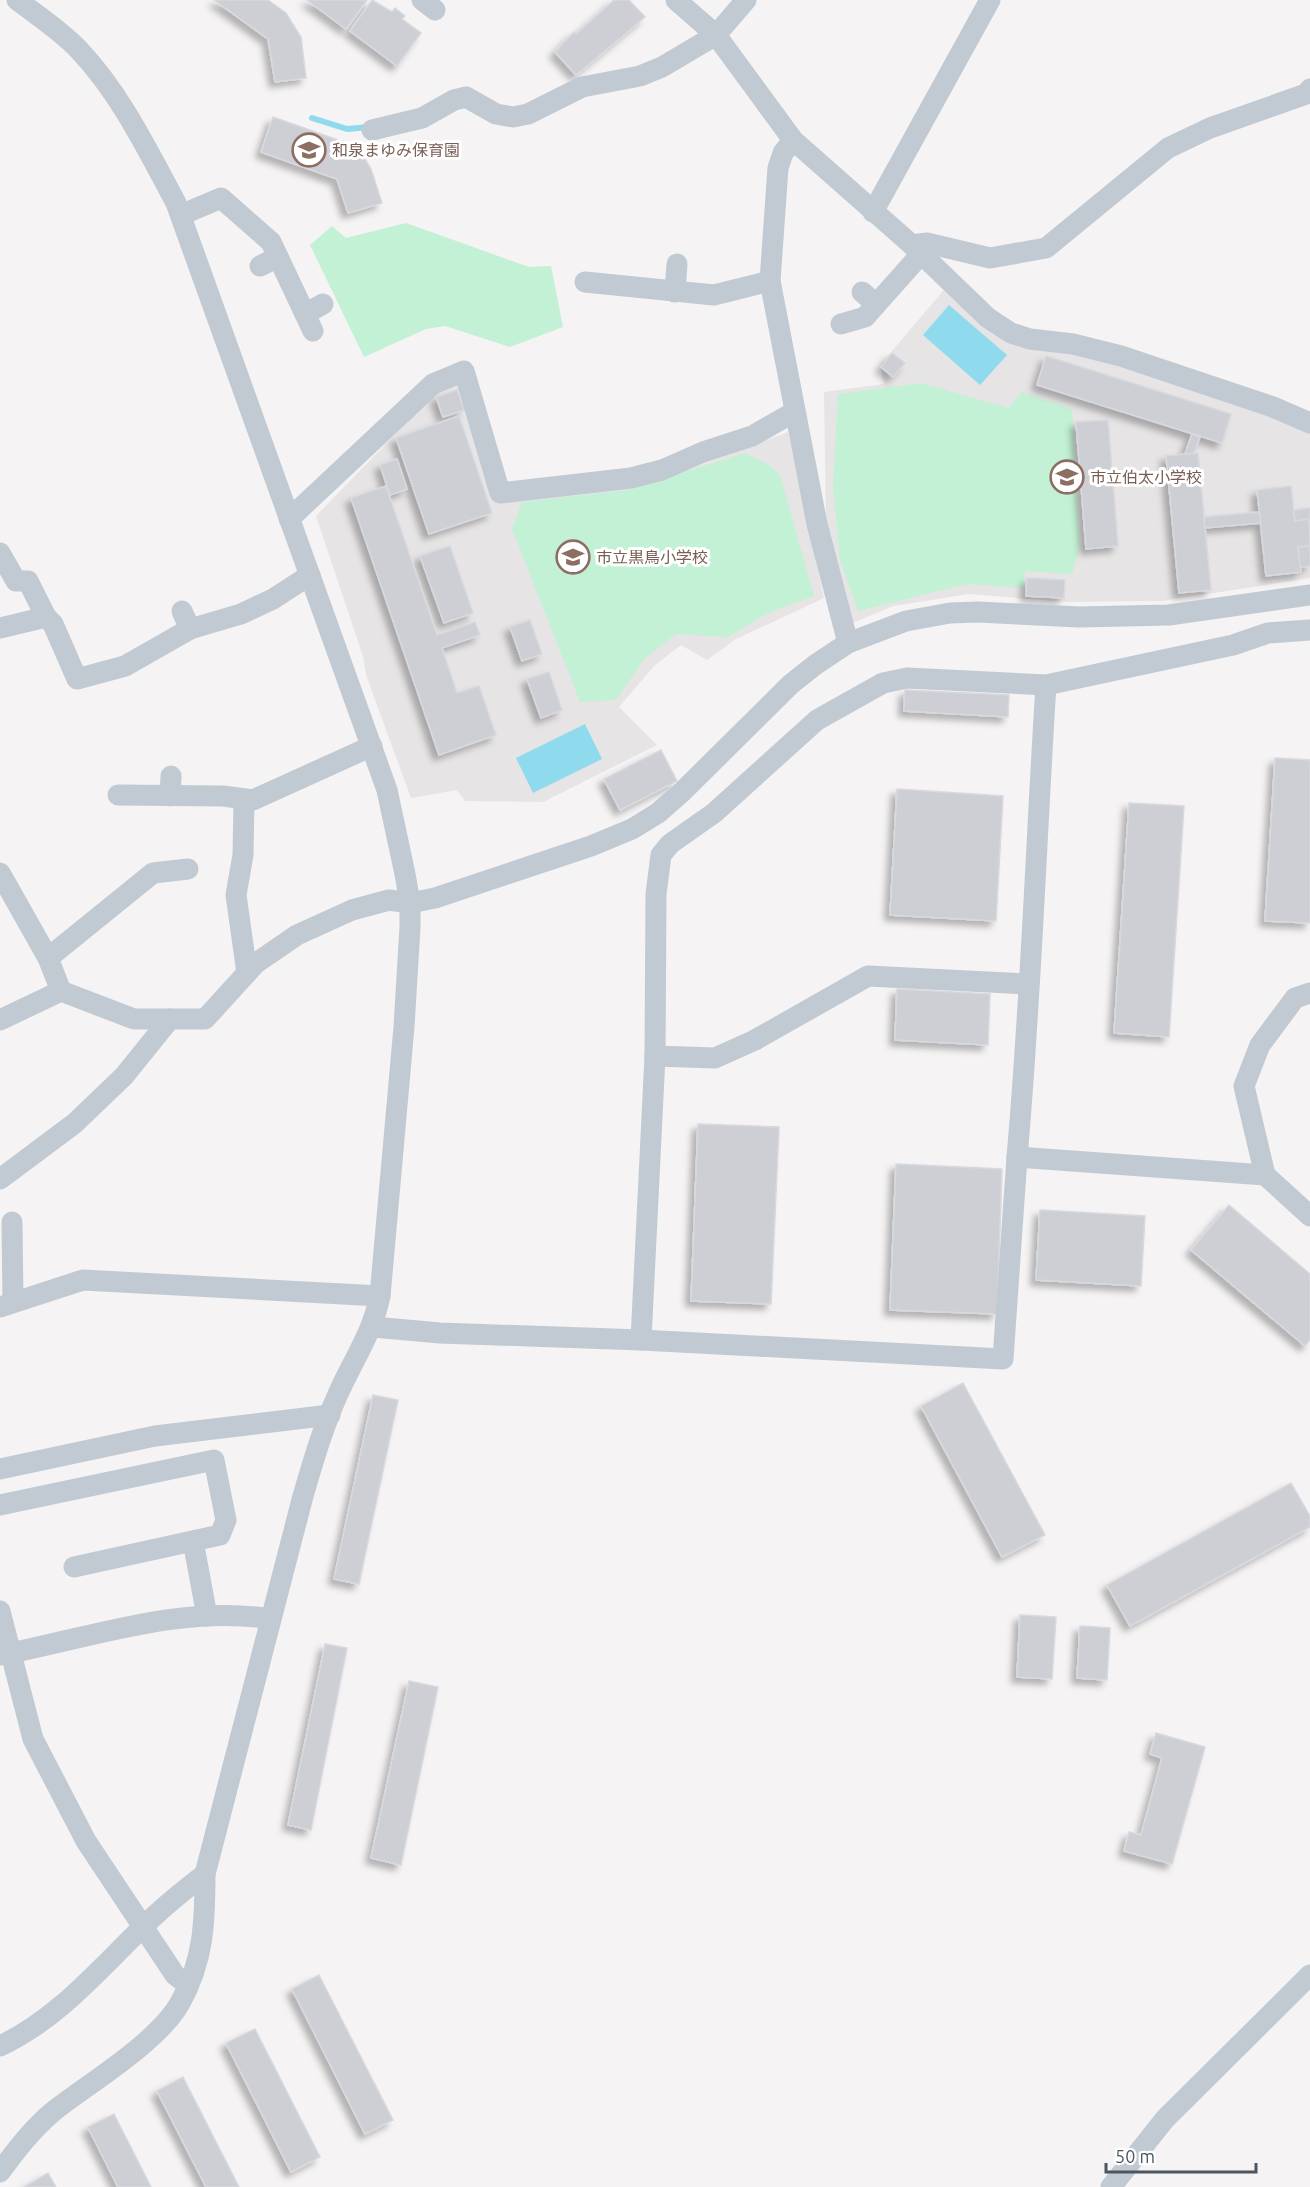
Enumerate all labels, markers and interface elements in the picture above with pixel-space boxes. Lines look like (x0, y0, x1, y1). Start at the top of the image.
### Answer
school or university icon: 和泉まゆみ保育園 (291, 132, 327, 168)
place label: 和泉まゆみ保育園 (332, 141, 460, 159)
school or university icon: 市立伯太小学校 (1049, 459, 1085, 495)
place label: 市立伯太小学校 (1090, 468, 1202, 486)
school or university icon: 市立黒鳥小学校 (555, 539, 591, 575)
place label: 市立黒鳥小学校 (596, 548, 708, 566)
scale bar (1106, 2136, 1256, 2174)
text: 50 m (1115, 2146, 1155, 2166)

